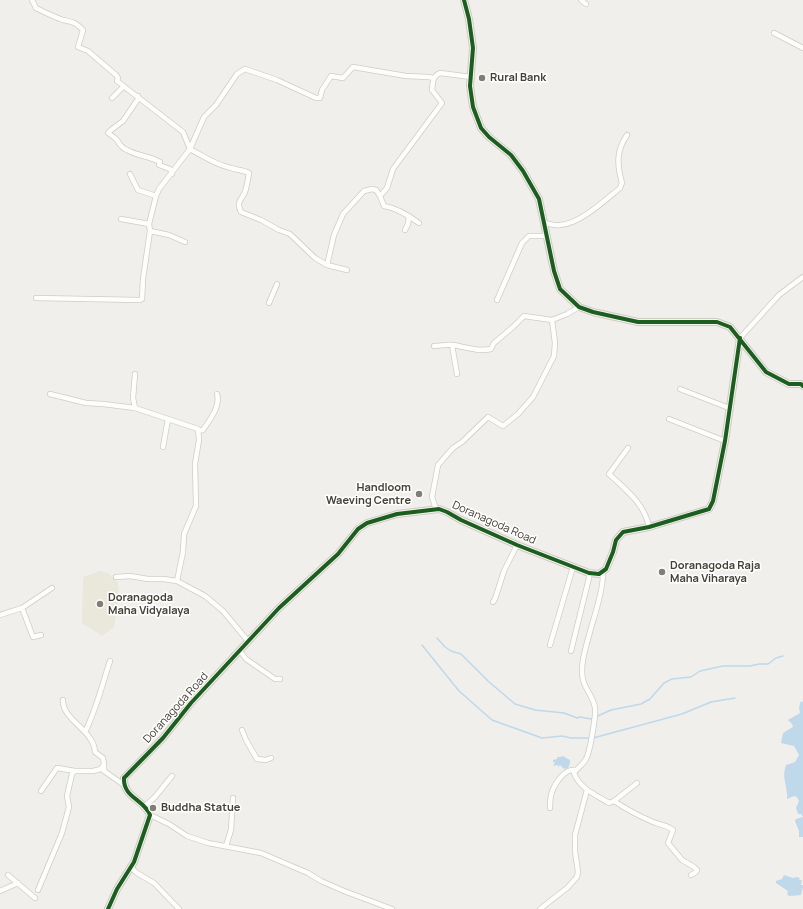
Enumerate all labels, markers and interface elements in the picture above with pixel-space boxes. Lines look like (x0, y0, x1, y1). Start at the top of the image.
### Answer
place label: Rural Bank (490, 71, 546, 85)
marker: Rural Bank (477, 73, 487, 83)
place label: Handloom Waeving Centre (326, 481, 411, 507)
marker: Handloom Waeving Centre (414, 489, 424, 499)
street label: Doranagoda Road (450, 499, 538, 547)
place label: Doranagoda Raja Maha Viharaya (670, 559, 760, 585)
marker: Doranagoda Raja Maha Viharaya (657, 567, 667, 577)
place label: Doranagoda Maha Vidyalaya (108, 591, 189, 617)
marker: Doranagoda Maha Vidyalaya (95, 599, 105, 609)
street label: Doranagoda Road (141, 670, 211, 746)
place label: Buddha Statue (161, 801, 240, 815)
marker: Buddha Statue (148, 803, 158, 813)

